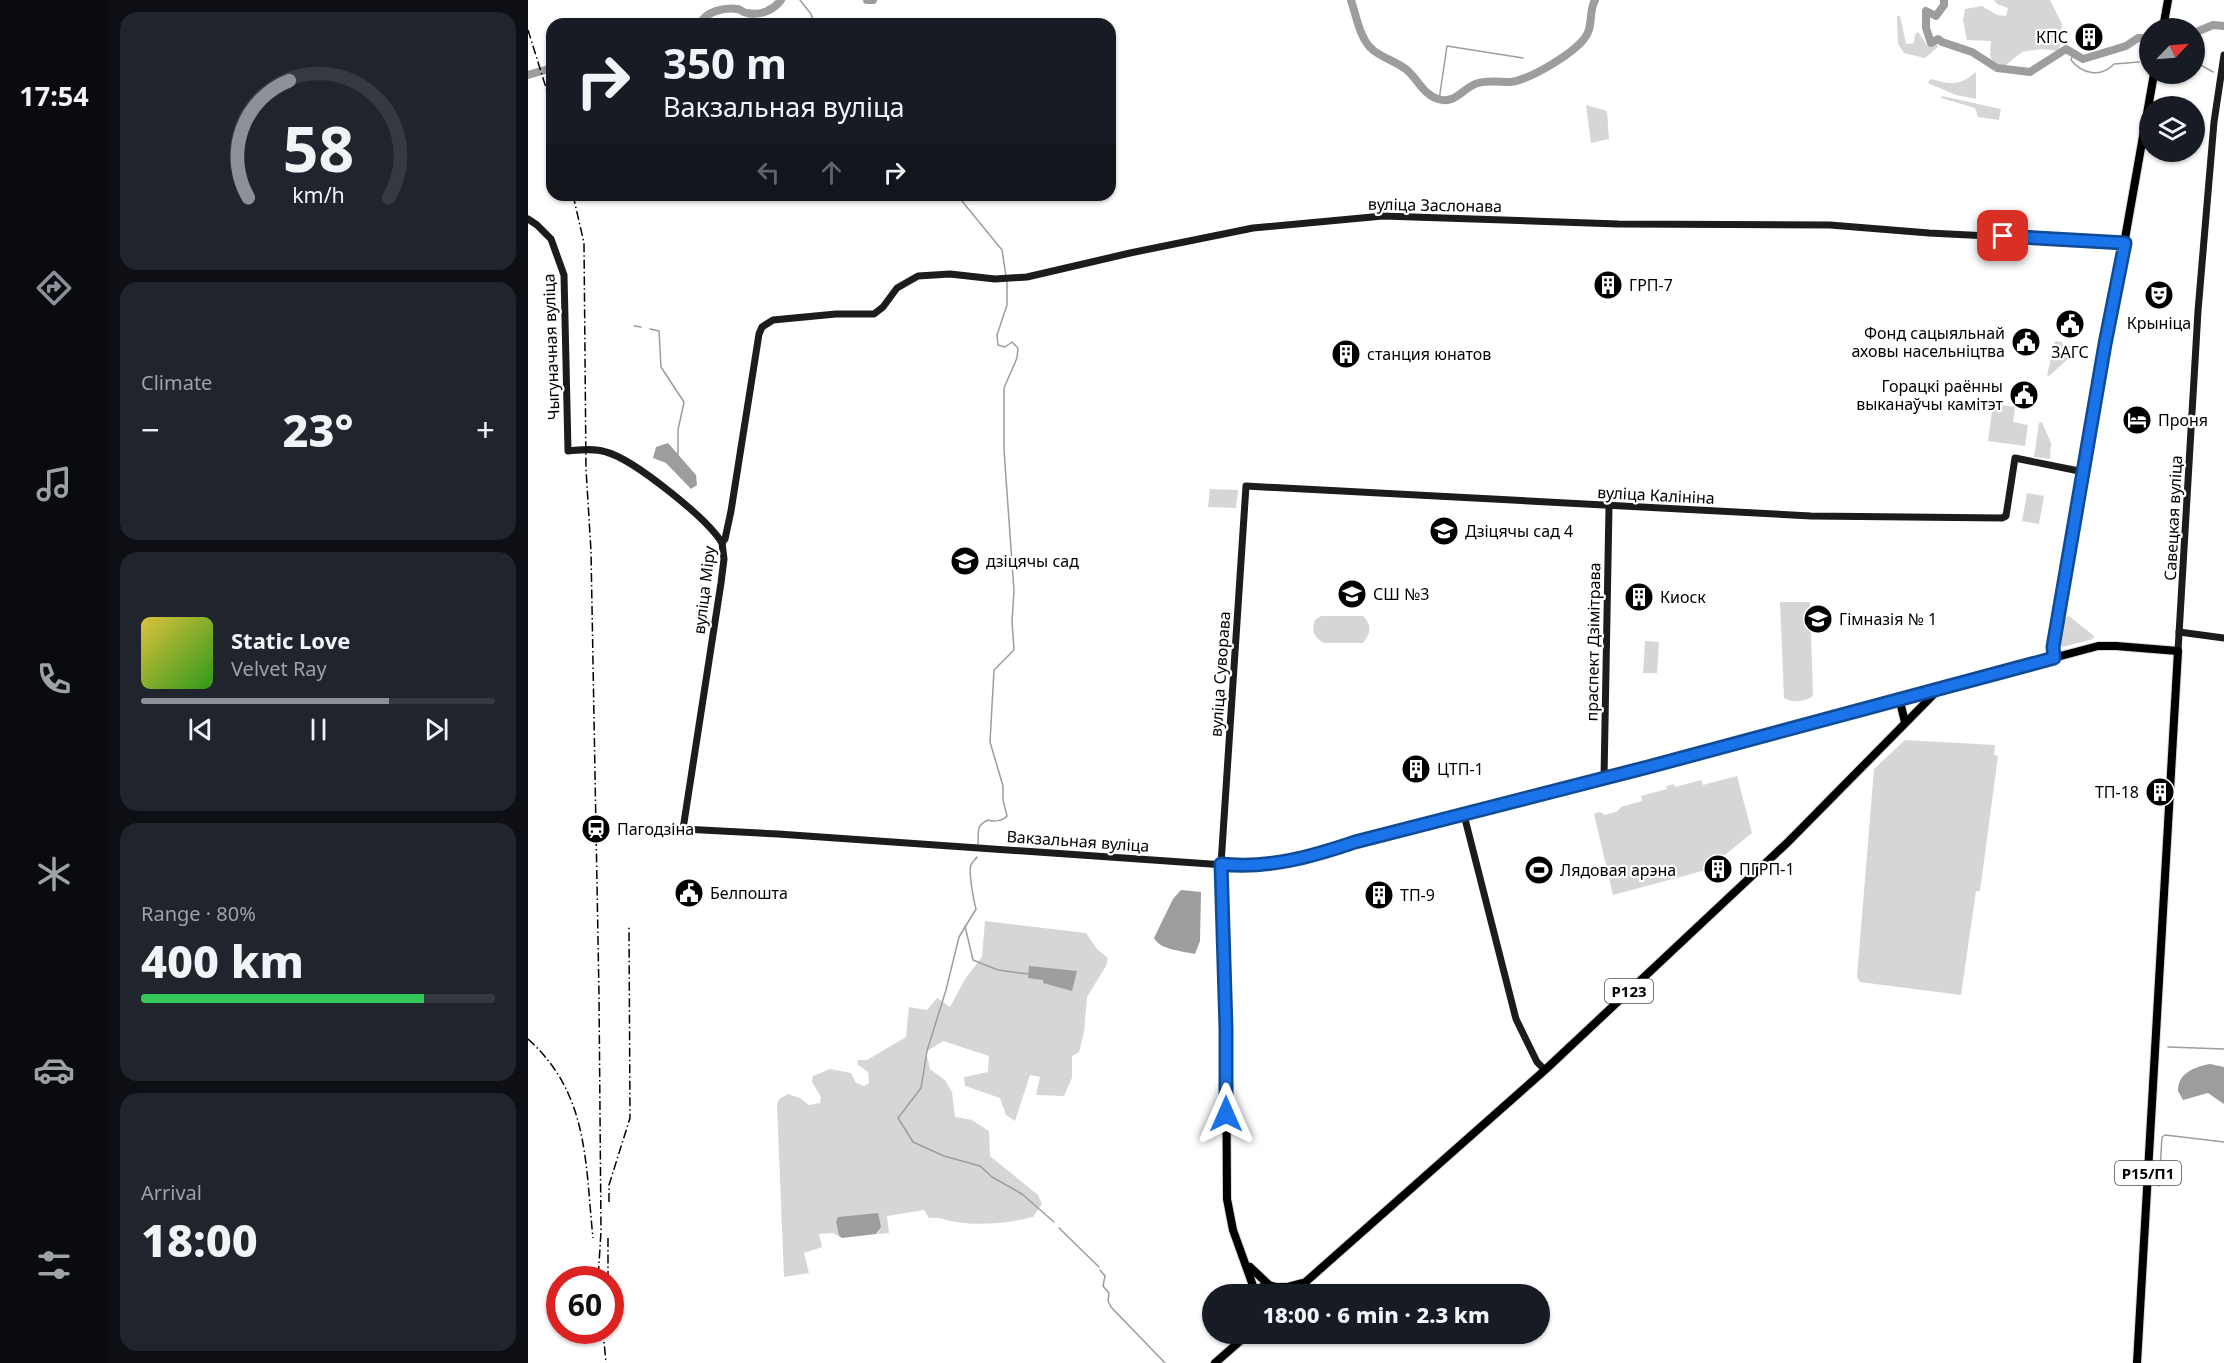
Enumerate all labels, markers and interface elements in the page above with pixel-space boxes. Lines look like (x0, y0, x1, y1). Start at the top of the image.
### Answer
north arrow (2139, 18, 2205, 84)
map controls (2139, 18, 2205, 162)
building icon: КПС (2073, 21, 2105, 53)
place label: КПС (2036, 26, 2068, 48)
text: 350 m (663, 34, 787, 91)
icon: right (564, 42, 642, 120)
text: 17:54 (19, 77, 89, 114)
text: Вакзальная вуліца (663, 88, 905, 125)
button: layers (2139, 96, 2205, 162)
text: 58 (282, 105, 354, 190)
icon: left (752, 156, 785, 189)
icon: ahead (815, 156, 848, 189)
icon: right (878, 156, 911, 189)
text: km/h (292, 180, 344, 209)
street label: вуліца Заслонава (1368, 193, 1502, 217)
pin (1977, 210, 2028, 261)
icon: arrive (1986, 219, 2019, 252)
icon: directions (33, 267, 75, 309)
building icon: ГРП-7 (1592, 269, 1624, 301)
street label: Чыгуначная вуліца (537, 273, 565, 421)
place label: ГРП-7 (1629, 274, 1673, 296)
theatre icon: Крыніца (2143, 279, 2175, 311)
public building icon: ЗАГС (2054, 308, 2086, 340)
place label: Крыніца (2127, 312, 2191, 334)
place label: Фонд сацыяльнай аховы насельніцтва (1851, 322, 2005, 362)
public building icon: Фонд сацыяльнай аховы насельніцтва (2010, 326, 2042, 358)
building icon: станция юнатов (1330, 338, 1362, 370)
place label: ЗАГС (2051, 341, 2089, 363)
place label: станция юнатов (1367, 343, 1491, 365)
text: Climate (141, 369, 212, 396)
place label: Горацкі раённы выканаўчы камітэт (1856, 375, 2004, 415)
public building icon: Горацкі раённы выканаўчы камітэт (2008, 379, 2040, 411)
text: 23° (282, 399, 354, 460)
hotel icon: Проня (2121, 404, 2153, 436)
text: − (141, 407, 160, 452)
text: + (476, 407, 495, 452)
place label: Проня (2158, 409, 2208, 431)
street label: Савецкая вуліца (2159, 455, 2187, 581)
icon: music (33, 463, 75, 505)
street label: вуліца Калініна (1597, 481, 1715, 509)
school or university icon: Дзіцячы сад 4 (1428, 515, 1460, 547)
place label: Дзіцячы сад 4 (1465, 520, 1573, 542)
street label: вуліца Міру (688, 544, 720, 635)
school or university icon: дзіцячы сад (949, 545, 981, 577)
place label: дзіцячы сад (986, 550, 1079, 572)
street label: праспект Дзімітрава (1581, 562, 1605, 722)
school or university icon: СШ №3 (1336, 578, 1368, 610)
building icon: Киоск (1623, 581, 1655, 613)
place label: СШ №3 (1373, 583, 1429, 605)
place label: Киоск (1660, 586, 1706, 608)
school or university icon: Гімназія № 1 (1802, 603, 1834, 635)
place label: Гімназія № 1 (1839, 608, 1937, 630)
street label: вуліца Суворава (1205, 610, 1235, 738)
text: Static Love (231, 625, 350, 655)
text: Velvet Ray (231, 655, 327, 682)
icon: phone (33, 658, 75, 700)
icon: previous (184, 713, 217, 746)
icon: pause (302, 713, 335, 746)
icon: next (420, 713, 453, 746)
building icon: ЦТП-1 (1400, 753, 1432, 785)
place label: ЦТП-1 (1437, 758, 1484, 780)
building icon: ТП-18 (2144, 776, 2176, 808)
place label: ТП-18 (2095, 781, 2139, 803)
station icon: Пагодзіна (580, 813, 612, 845)
place label: Пагодзіна (617, 818, 694, 840)
street label: Вакзальная вуліца (1006, 825, 1150, 857)
icon: climate (33, 853, 75, 895)
building icon: ПГРП-1 (1702, 853, 1734, 885)
sports icon: Лядовая арэна (1523, 854, 1555, 886)
place label: ПГРП-1 (1739, 858, 1795, 880)
place label: Лядовая арэна (1560, 859, 1676, 881)
public building icon: Белпошта (673, 877, 705, 909)
building icon: ТП-9 (1363, 879, 1395, 911)
place label: Белпошта (710, 882, 788, 904)
place label: ТП-9 (1400, 884, 1435, 906)
text: Range · 80% (141, 900, 256, 927)
text: 400 km (141, 930, 304, 991)
road number: Р123 (1605, 979, 1653, 1003)
icon: car (33, 1049, 75, 1091)
position arrow (1194, 1082, 1258, 1146)
road number: Р15/П1 (2115, 1161, 2181, 1185)
text: Arrival (141, 1179, 202, 1206)
text: 18:00 (141, 1209, 258, 1270)
icon: filters (33, 1244, 75, 1286)
speed limit sign: 60 (546, 1266, 624, 1344)
text: 18:00 · 6 min · 2.3 km (1262, 1299, 1490, 1329)

